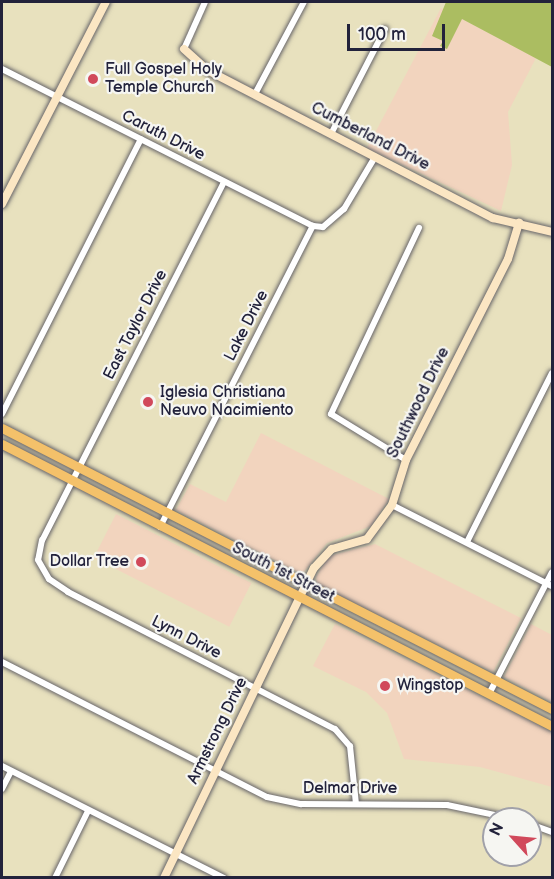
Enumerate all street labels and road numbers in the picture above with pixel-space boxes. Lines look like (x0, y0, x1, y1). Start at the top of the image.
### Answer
street label: Cumberland Drive (307, 99, 433, 175)
street label: Caruth Drive (118, 107, 208, 165)
street label: East Taylor Drive (100, 267, 172, 383)
street label: Lake Drive (221, 287, 273, 365)
street label: Southwood Drive (384, 344, 454, 462)
street label: South 1st Street (228, 539, 338, 607)
street label: Lynn Drive (148, 612, 224, 664)
street label: Armstrong Drive (184, 675, 252, 787)
street label: Delmar Drive (303, 779, 397, 799)

